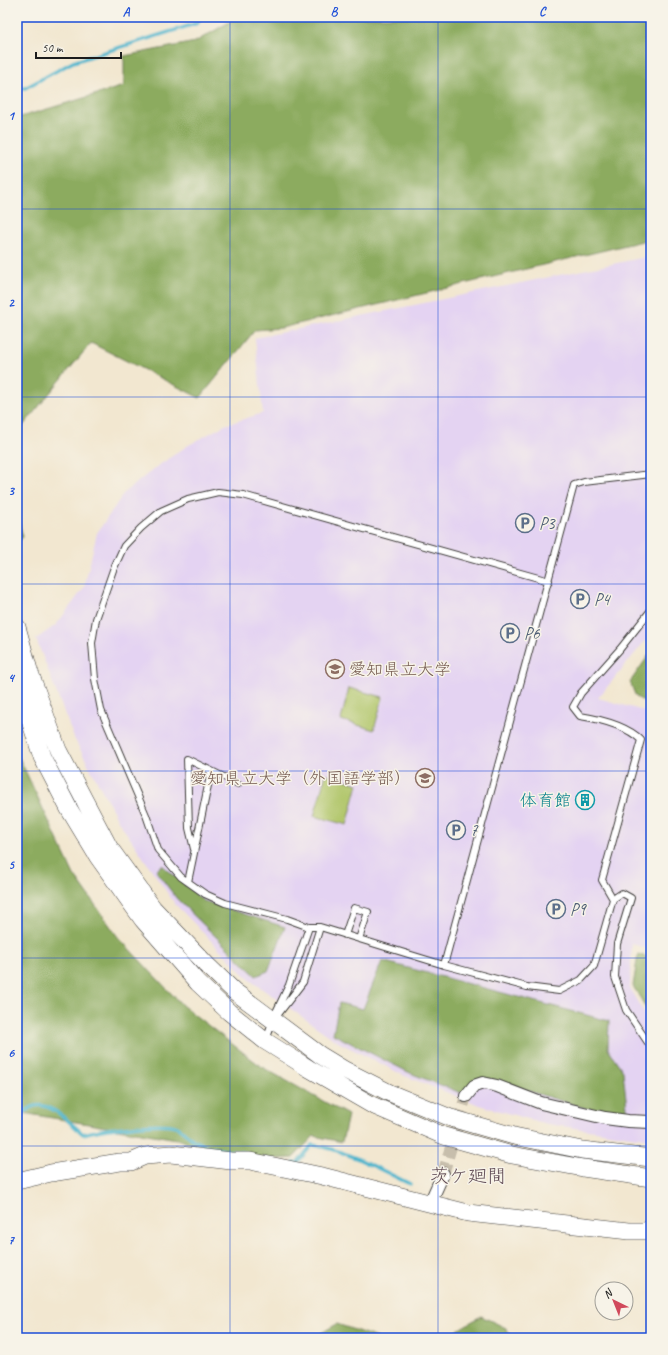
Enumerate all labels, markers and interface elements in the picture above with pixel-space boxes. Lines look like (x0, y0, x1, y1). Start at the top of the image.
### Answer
text: A (123, 4, 131, 20)
text: B (331, 4, 339, 20)
text: C (539, 4, 547, 20)
scale bar (36, 34, 121, 60)
text: 50 m (42, 40, 64, 56)
text: 1 (8, 108, 16, 124)
text: 2 (8, 295, 15, 311)
text: 3 (8, 483, 15, 499)
parking icon: P3 (514, 512, 536, 534)
place label: P3 (539, 513, 556, 534)
parking icon: P4 (569, 588, 591, 610)
place label: P4 (594, 589, 612, 610)
parking icon: P6 (499, 622, 521, 644)
place label: P6 (524, 623, 541, 644)
school or university icon: 愛知県立大学 (324, 658, 346, 680)
place label: 愛知県立大学 (349, 659, 451, 680)
text: 4 (8, 670, 16, 686)
school or university icon: 愛知県立大学（外国語学部） (414, 767, 436, 789)
place label: 愛知県立大学（外国語学部） (190, 768, 411, 789)
building icon: 体育館 (574, 789, 596, 811)
place label: 体育館 (520, 790, 571, 811)
parking icon: 7 (445, 819, 467, 841)
place label: 7 (470, 820, 479, 841)
text: 5 (8, 857, 15, 873)
parking icon: P9 (545, 898, 567, 920)
place label: P9 (570, 899, 587, 920)
text: 6 (8, 1045, 15, 1061)
district label: 茨ケ廻間 (430, 1164, 506, 1188)
text: 7 (8, 1232, 15, 1248)
north arrow (594, 1281, 634, 1321)
text: N (600, 1285, 616, 1301)

